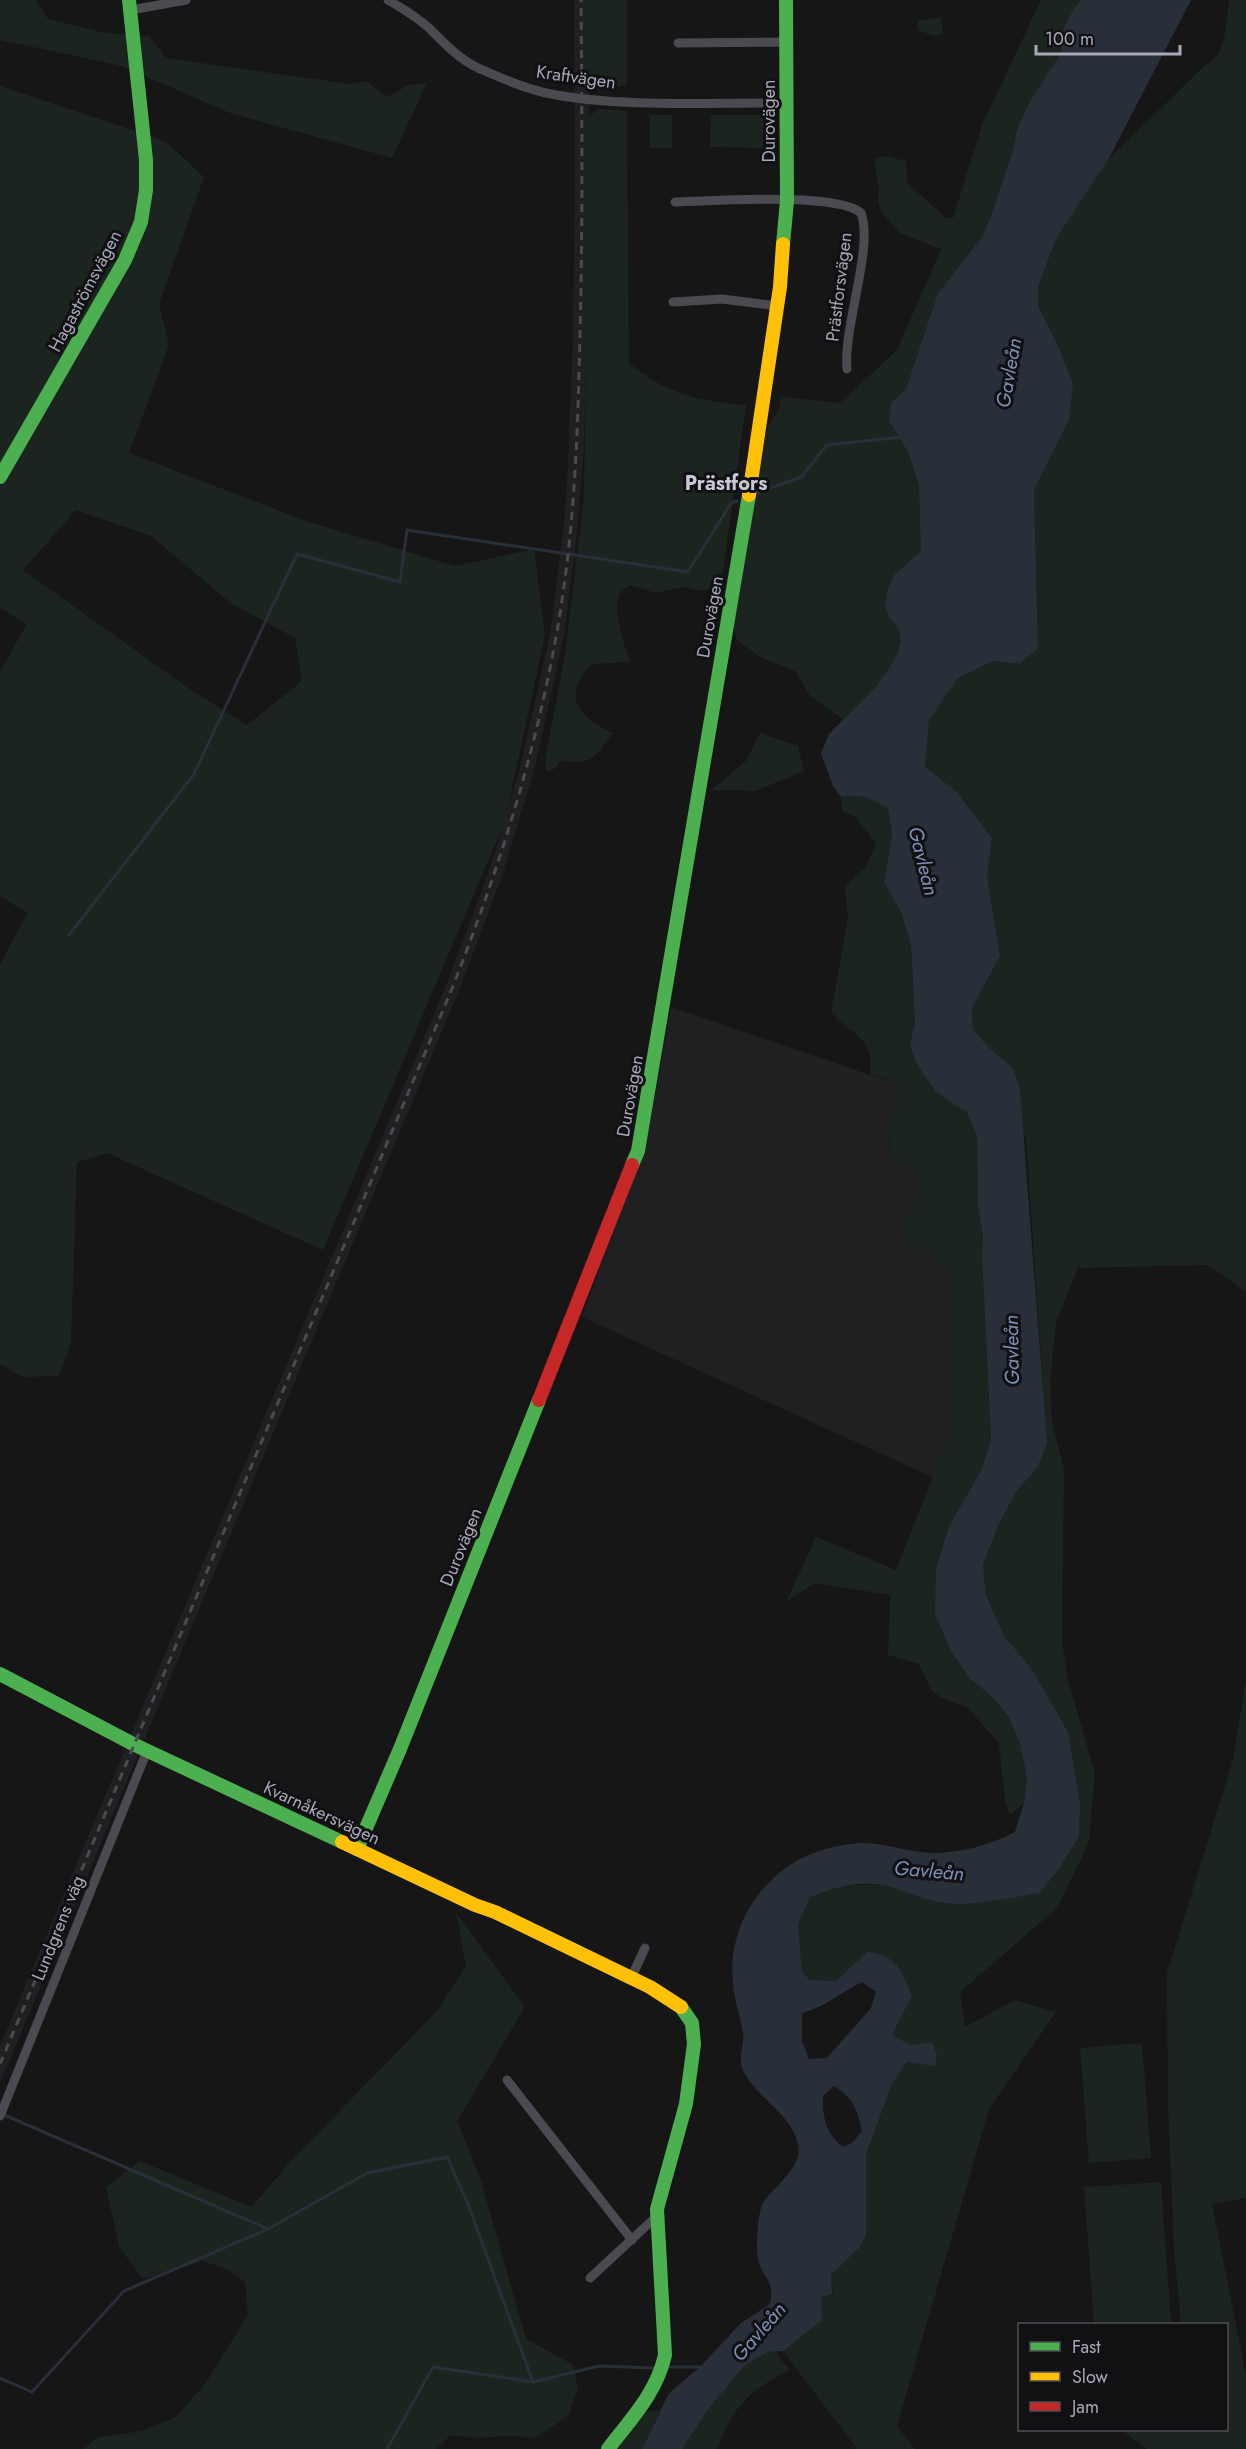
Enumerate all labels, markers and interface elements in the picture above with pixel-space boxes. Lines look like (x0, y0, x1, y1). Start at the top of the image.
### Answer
scale bar (1036, 18, 1180, 56)
text: 100 m (1045, 26, 1094, 52)
street label: Kraftvägen (535, 59, 617, 95)
street label: Durovägen (756, 80, 782, 162)
street label: Hagaströmsvägen (42, 225, 128, 357)
street label: Prästforsvägen (819, 231, 859, 343)
water label: Gavleån (989, 336, 1029, 410)
district label: Prästfors (685, 469, 767, 498)
street label: Durovägen (690, 574, 730, 660)
water label: Gavleån (900, 823, 946, 899)
street label: Durovägen (610, 1053, 650, 1139)
water label: Gavleån (997, 1315, 1027, 1385)
street label: Durovägen (433, 1504, 489, 1590)
street label: Kvarnåkersvägen (259, 1775, 385, 1851)
water label: Gavleån (893, 1853, 965, 1889)
street label: Lundgrens väg (25, 1872, 91, 1984)
water label: Gavleån (725, 2296, 793, 2368)
legend (1018, 2323, 1228, 2431)
text: Fast (1072, 2334, 1101, 2360)
text: Slow (1072, 2364, 1109, 2390)
text: Jam (1070, 2394, 1099, 2420)

